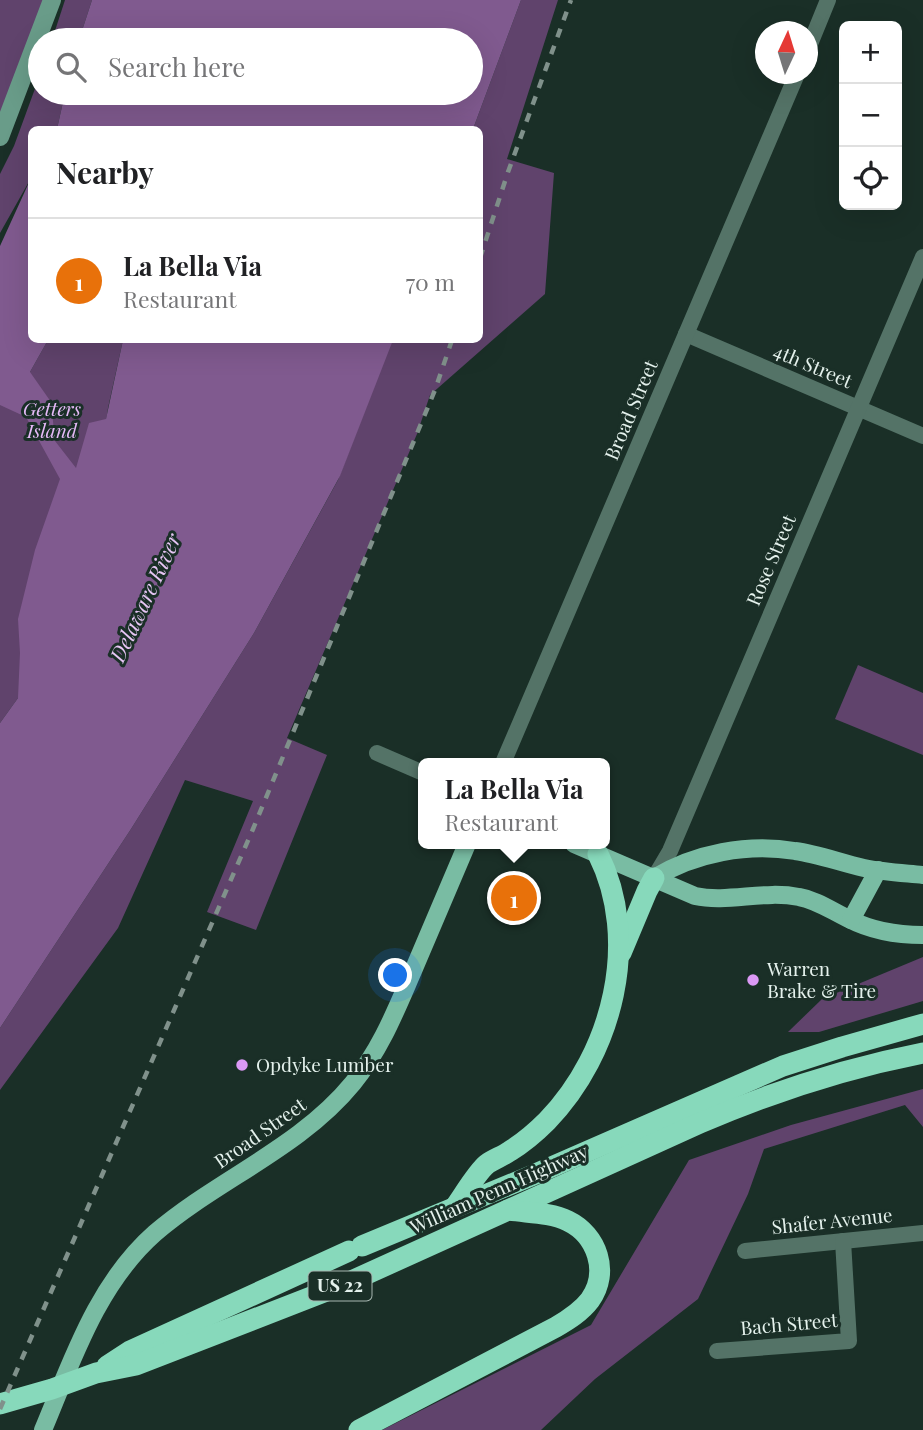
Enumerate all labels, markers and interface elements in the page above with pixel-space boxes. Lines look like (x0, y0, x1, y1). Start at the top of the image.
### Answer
north arrow (755, 21, 818, 84)
map controls (839, 21, 902, 210)
button: + (839, 21, 902, 84)
search box (28, 28, 483, 105)
icon: search (52, 48, 90, 86)
text: Search here (108, 49, 245, 84)
button: − (839, 84, 902, 147)
button: locate (839, 147, 902, 210)
text: Nearby (56, 152, 154, 192)
text: La Bella Via (123, 248, 262, 283)
text: 1 (75, 266, 83, 297)
text: 70 m (406, 266, 455, 297)
text: Restaurant (123, 283, 236, 314)
street label: 4th Street (770, 337, 857, 393)
street label: Broad Street (597, 355, 663, 464)
park label: Getters Island (23, 395, 81, 443)
street label: Rose Street (739, 510, 801, 609)
water label: Delaware River (102, 527, 187, 667)
popup (418, 758, 610, 849)
text: La Bella Via (445, 771, 583, 806)
text: Restaurant (445, 806, 558, 837)
pin: 1 (491, 872, 537, 924)
place label: Warren Brake & Tire (766, 955, 876, 1003)
your location (378, 958, 412, 992)
marker: Warren Brake & Tire (745, 972, 761, 988)
place label: Opdyke Lumber (256, 1051, 394, 1077)
marker: Opdyke Lumber (234, 1057, 250, 1073)
street label: Broad Street (208, 1091, 311, 1173)
street label: William Penn Highway (405, 1137, 592, 1239)
street label: Shafer Avenue (770, 1201, 894, 1239)
road number: US 22 (308, 1272, 372, 1301)
street label: Bach Street (739, 1306, 839, 1340)

